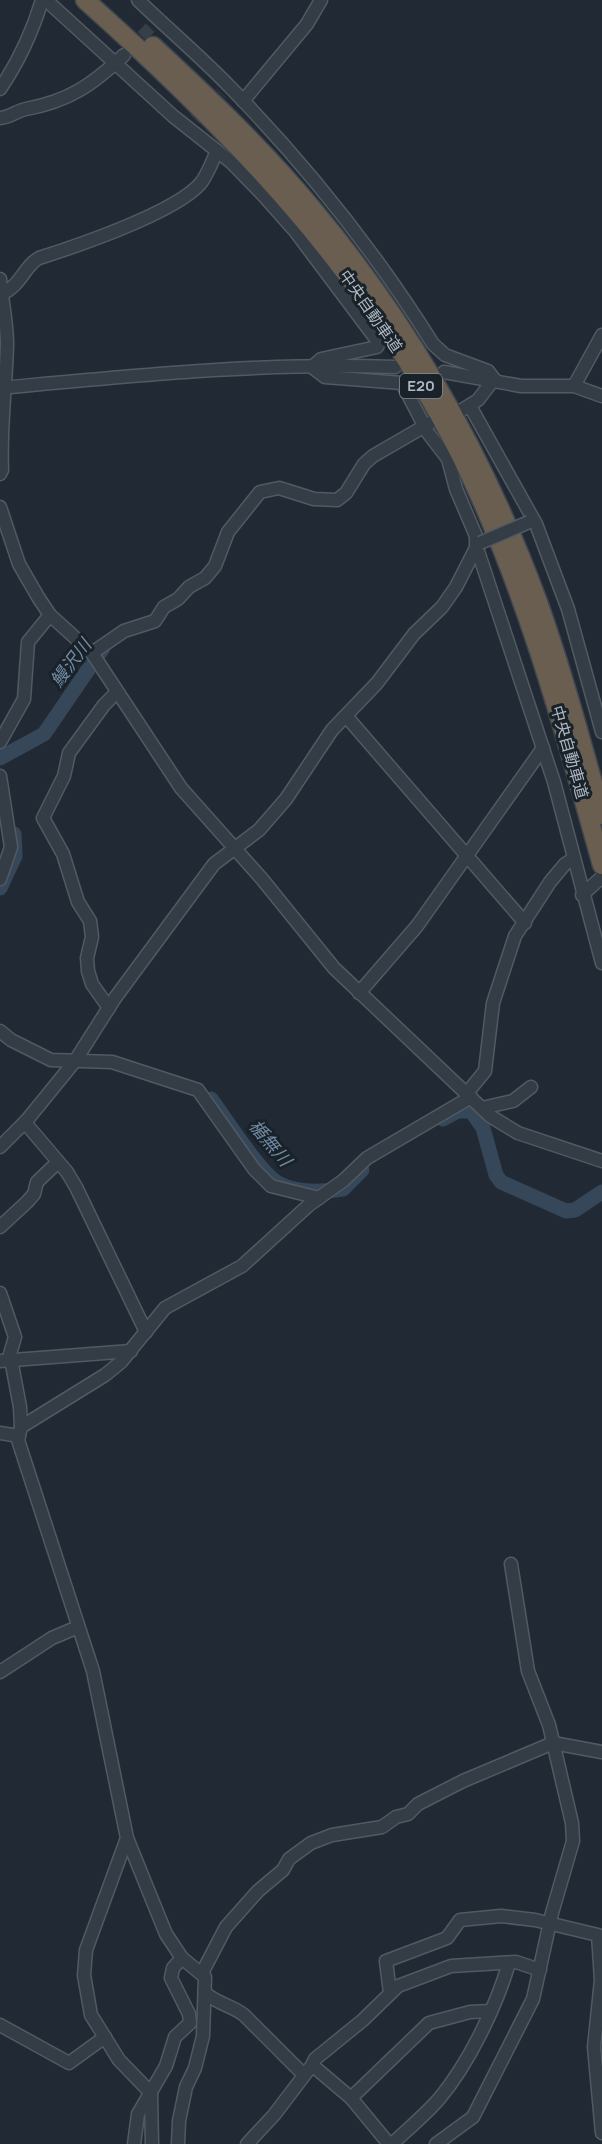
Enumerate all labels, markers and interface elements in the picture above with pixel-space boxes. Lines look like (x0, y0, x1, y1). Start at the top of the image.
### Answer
street label: 中央自動車道 (334, 265, 408, 357)
road number: E20 (400, 374, 442, 398)
water label: 鰻沢川 (44, 632, 97, 691)
street label: 中央自動車道 (546, 703, 594, 801)
water label: 楯無川 (244, 1114, 299, 1172)

